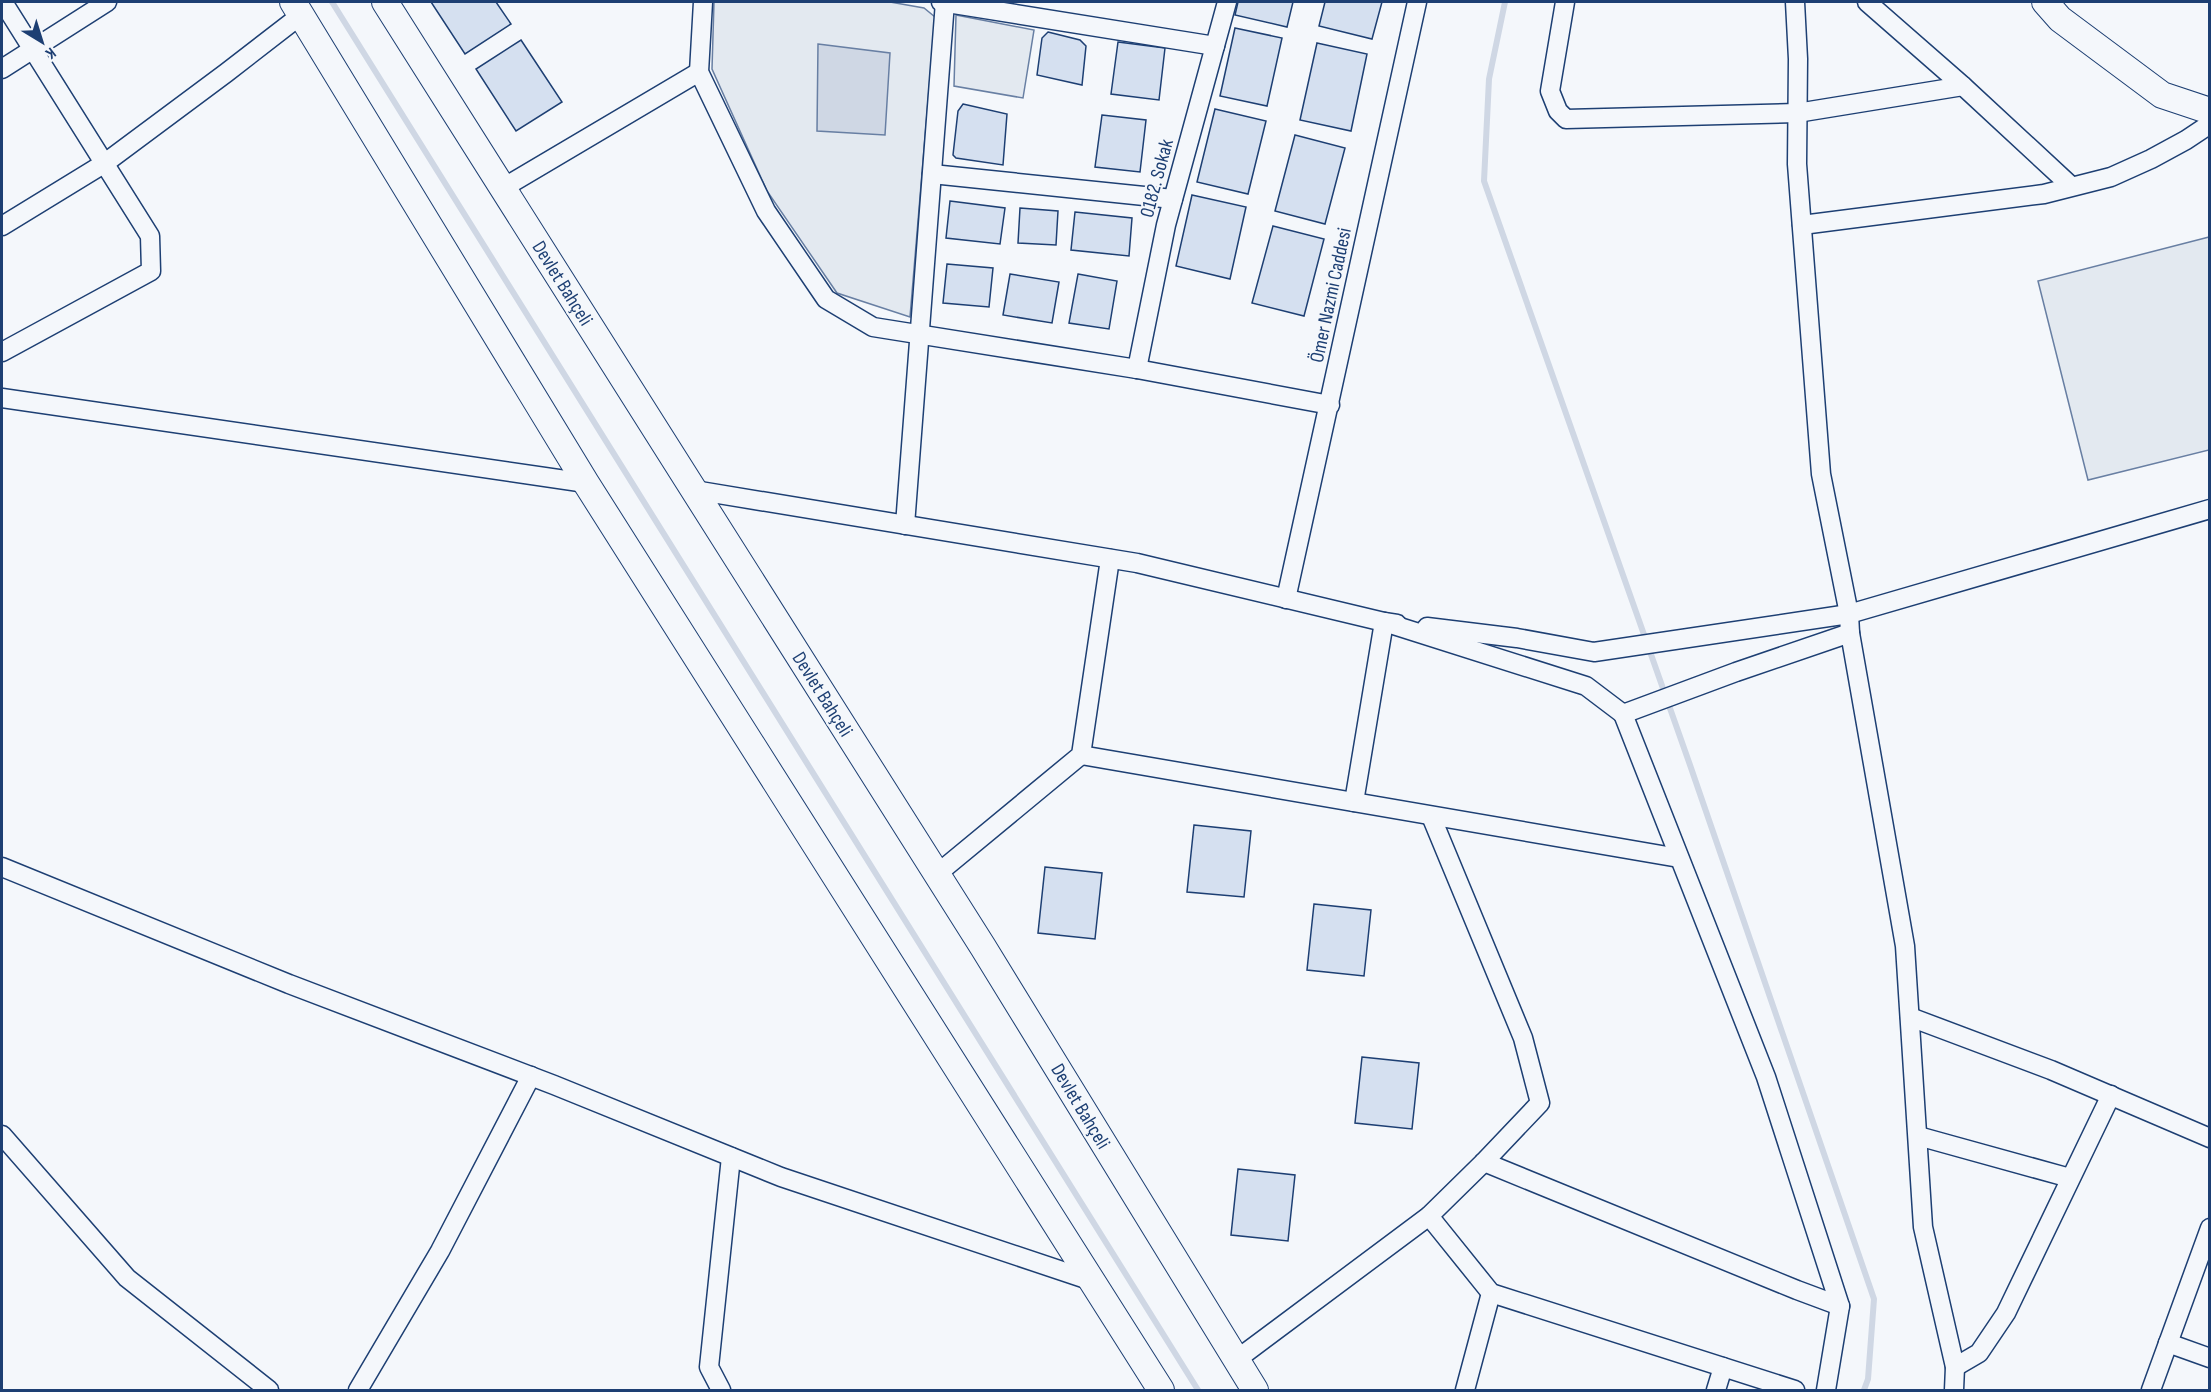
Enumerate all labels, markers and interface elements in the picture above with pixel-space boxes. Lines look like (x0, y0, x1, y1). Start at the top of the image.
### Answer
north arrow (12, 12, 72, 72)
text: K (41, 43, 59, 63)
street label: 0182. Sokak (1135, 136, 1179, 220)
street label: Ömer Nazmi Caddesi (1305, 226, 1357, 365)
street label: Devlet Bahçeli (527, 237, 598, 330)
street label: Devlet Bahçeli (787, 648, 858, 741)
street label: Devlet Bahçeli (1045, 1059, 1115, 1154)

